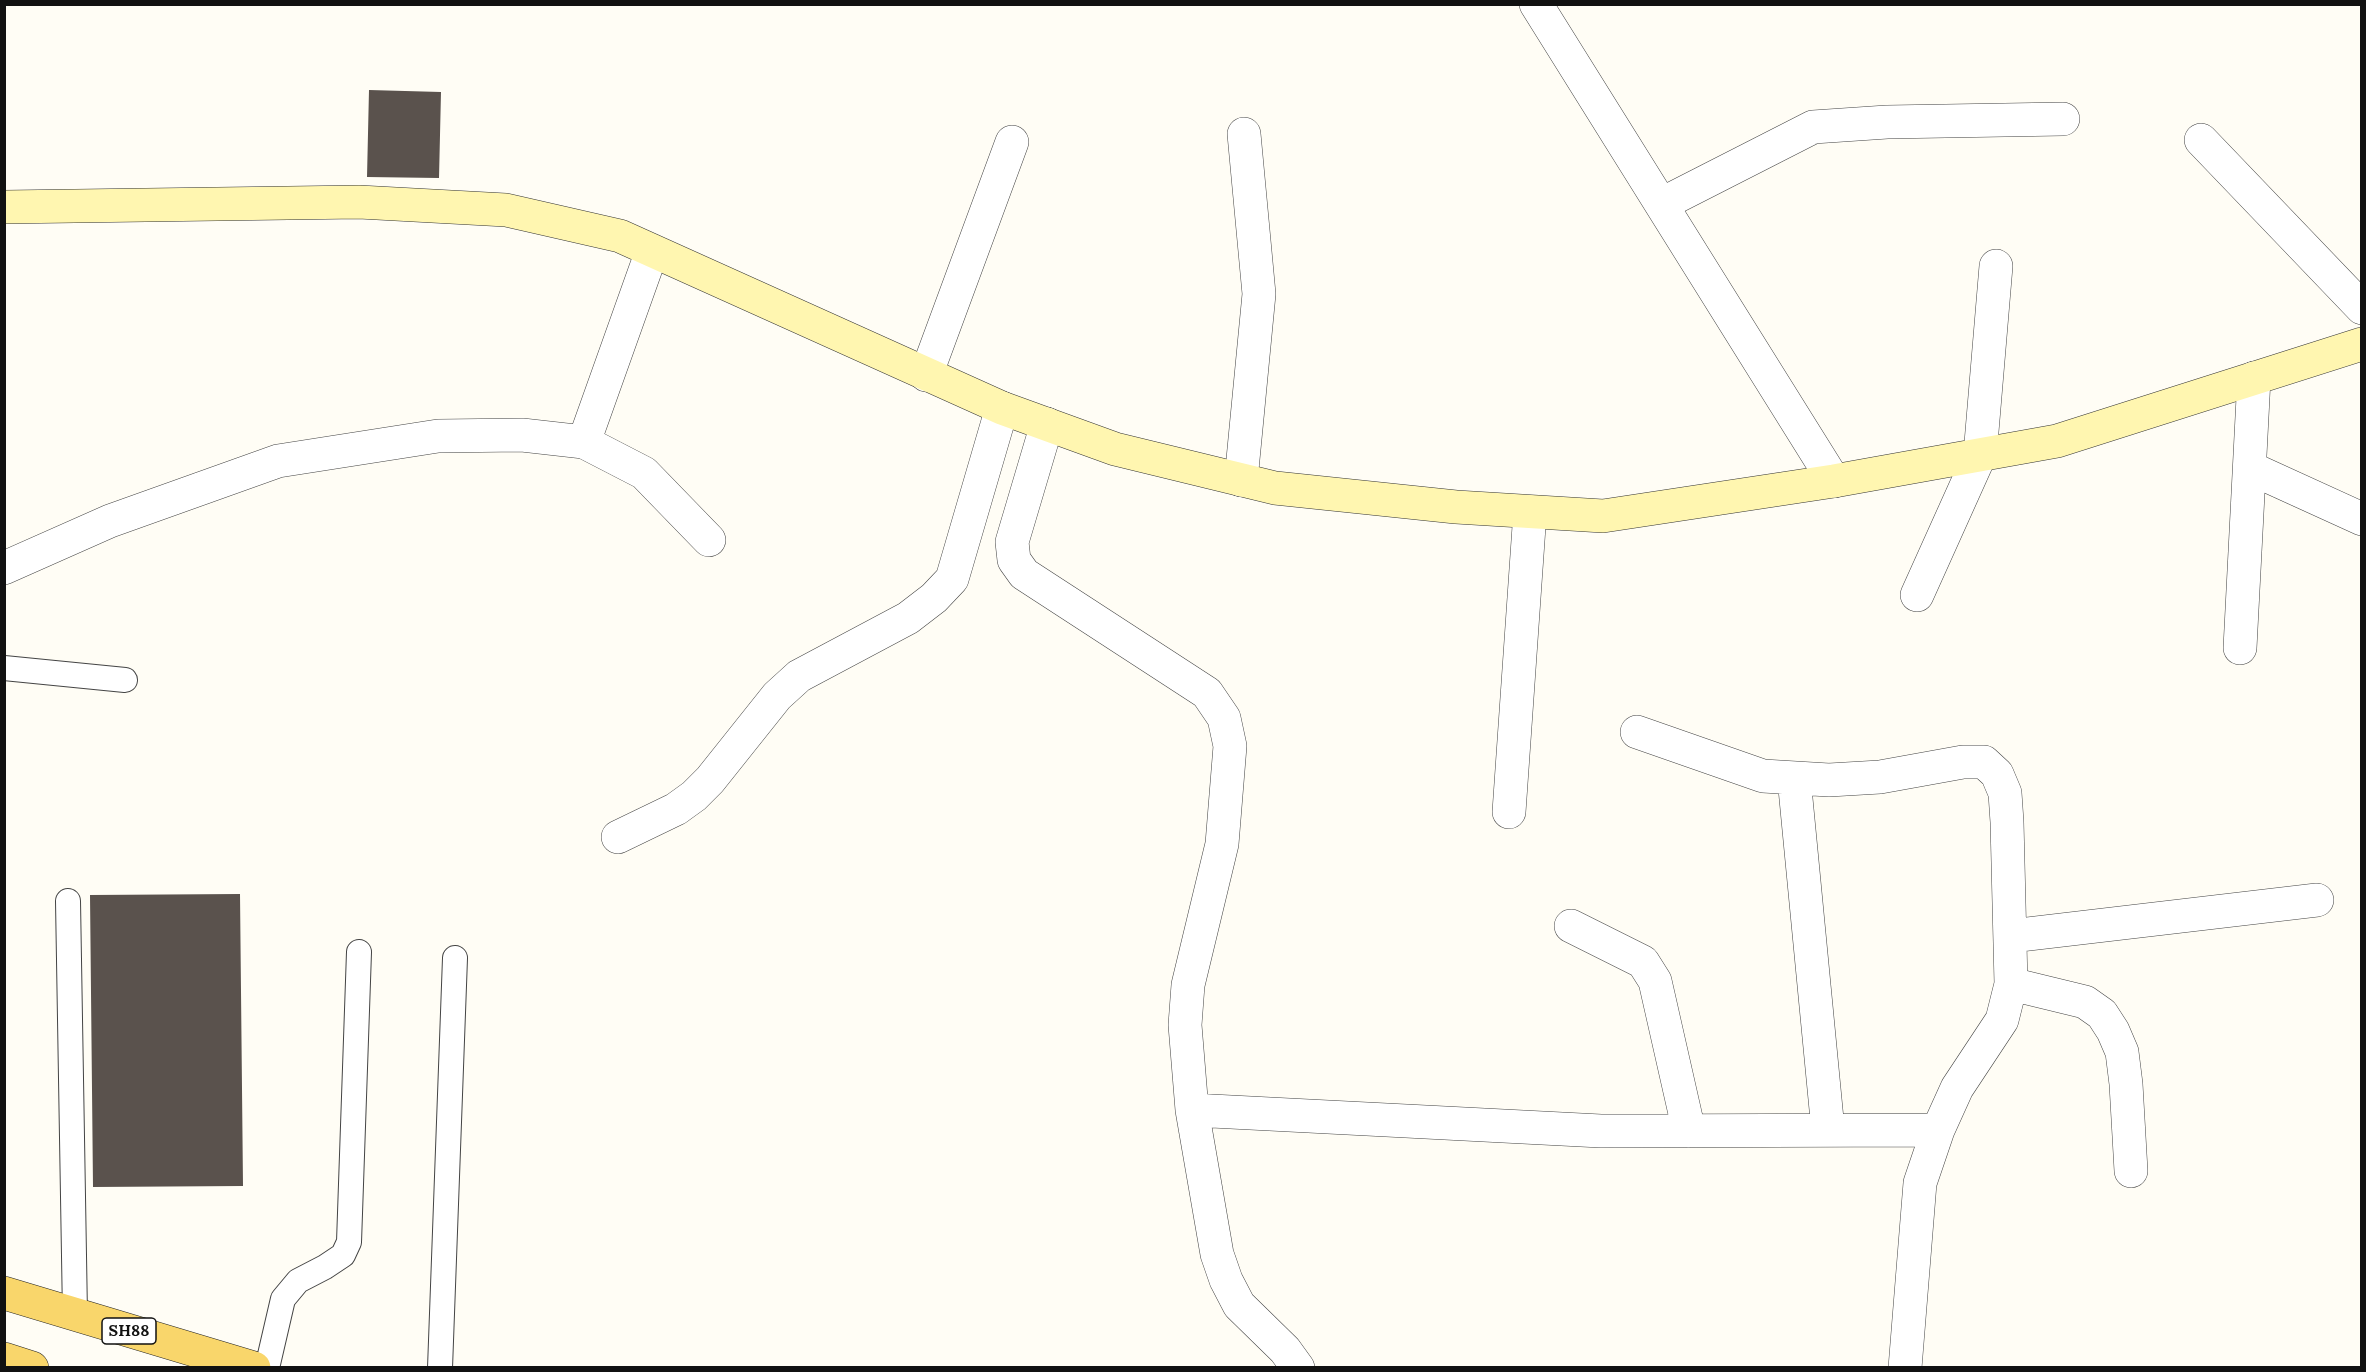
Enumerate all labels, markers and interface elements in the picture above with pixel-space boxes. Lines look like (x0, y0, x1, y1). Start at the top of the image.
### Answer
road number: SH88 (102, 1318, 156, 1344)

